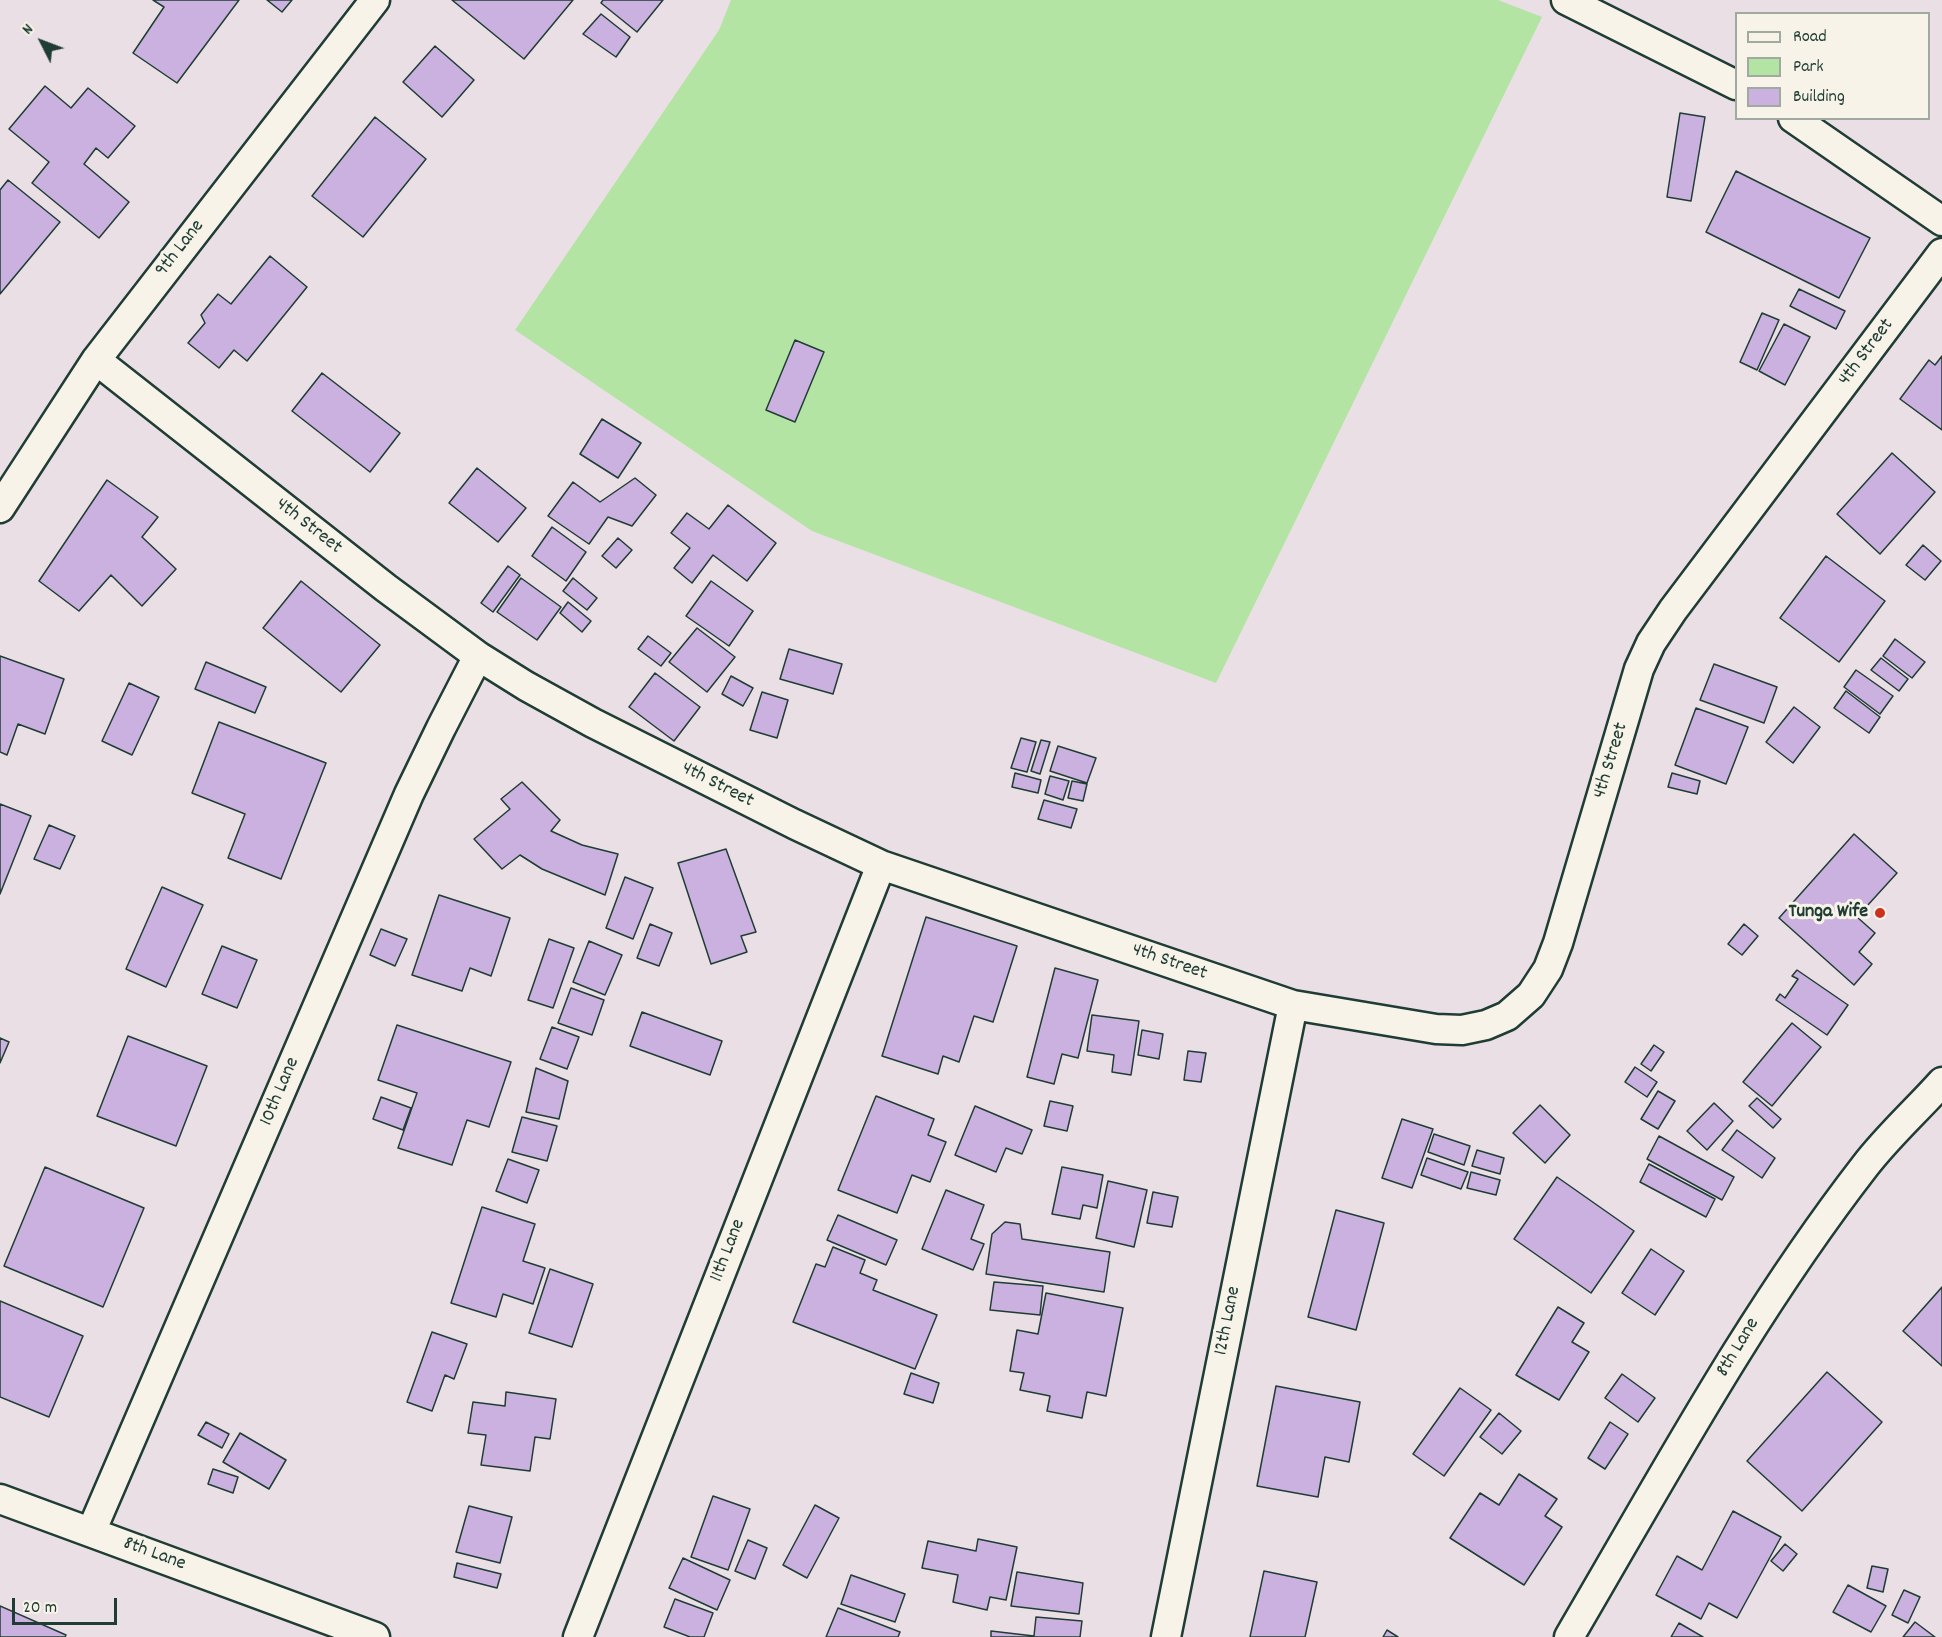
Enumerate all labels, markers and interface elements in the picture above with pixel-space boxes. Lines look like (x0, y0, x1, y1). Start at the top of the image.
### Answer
north arrow (12, 12, 72, 72)
legend (1735, 12, 1930, 120)
text: N (17, 19, 39, 40)
text: Road (1793, 25, 1827, 50)
text: Park (1793, 55, 1824, 80)
text: Building (1793, 85, 1845, 110)
street label: 9th Lane (151, 216, 211, 282)
street label: 4th Street (1834, 315, 1900, 391)
street label: 4th Street (270, 494, 346, 560)
street label: 4th Street (1589, 720, 1635, 802)
street label: 4th Street (677, 758, 757, 814)
place label: Tunga Wife (1788, 901, 1868, 925)
marker: Tunga Wife (1873, 906, 1887, 920)
street label: 4th Street (1128, 939, 1210, 987)
street label: 10th Lane (256, 1054, 306, 1130)
street label: 11th Lane (706, 1216, 752, 1286)
street label: 12th Lane (1211, 1284, 1247, 1358)
street label: 8th Lane (1712, 1314, 1766, 1382)
street label: 8th Lane (119, 1533, 189, 1577)
scale bar (15, 1586, 120, 1624)
text: 20 m (23, 1596, 57, 1621)

